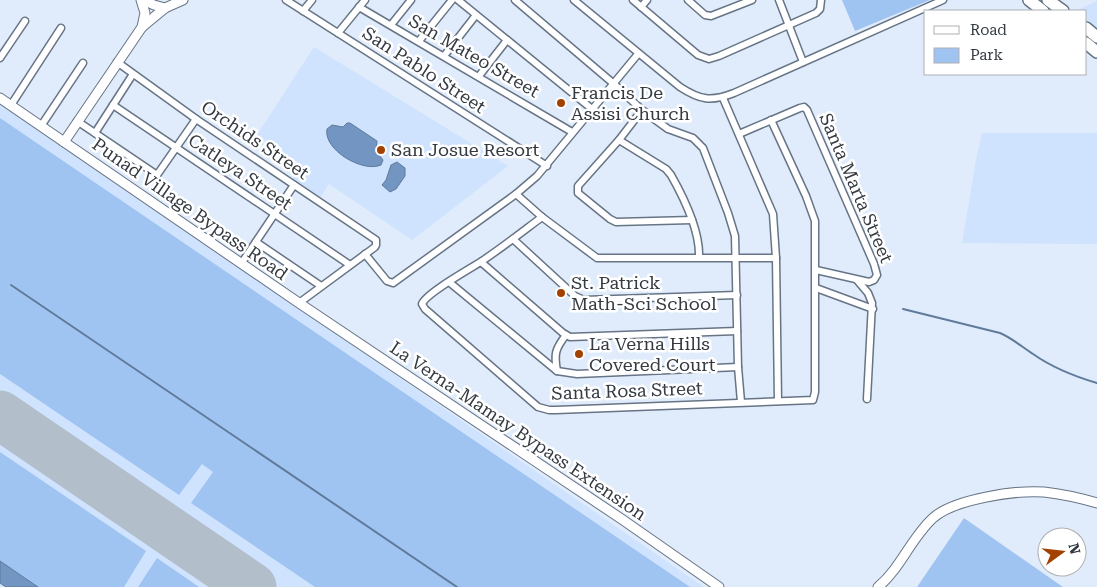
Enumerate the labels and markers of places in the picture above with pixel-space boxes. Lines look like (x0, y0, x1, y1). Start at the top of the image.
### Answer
place label: Francis De Assisi Church (571, 82, 690, 124)
marker: Francis De Assisi Church (555, 97, 567, 109)
place label: San Josue Resort (391, 139, 540, 160)
marker: San Josue Resort (375, 144, 387, 156)
place label: St. Patrick Math-Sci School (571, 272, 717, 314)
marker: St. Patrick Math-Sci School (555, 287, 567, 299)
place label: La Verna Hills Covered Court (589, 333, 716, 375)
marker: La Verna Hills Covered Court (573, 348, 585, 360)

